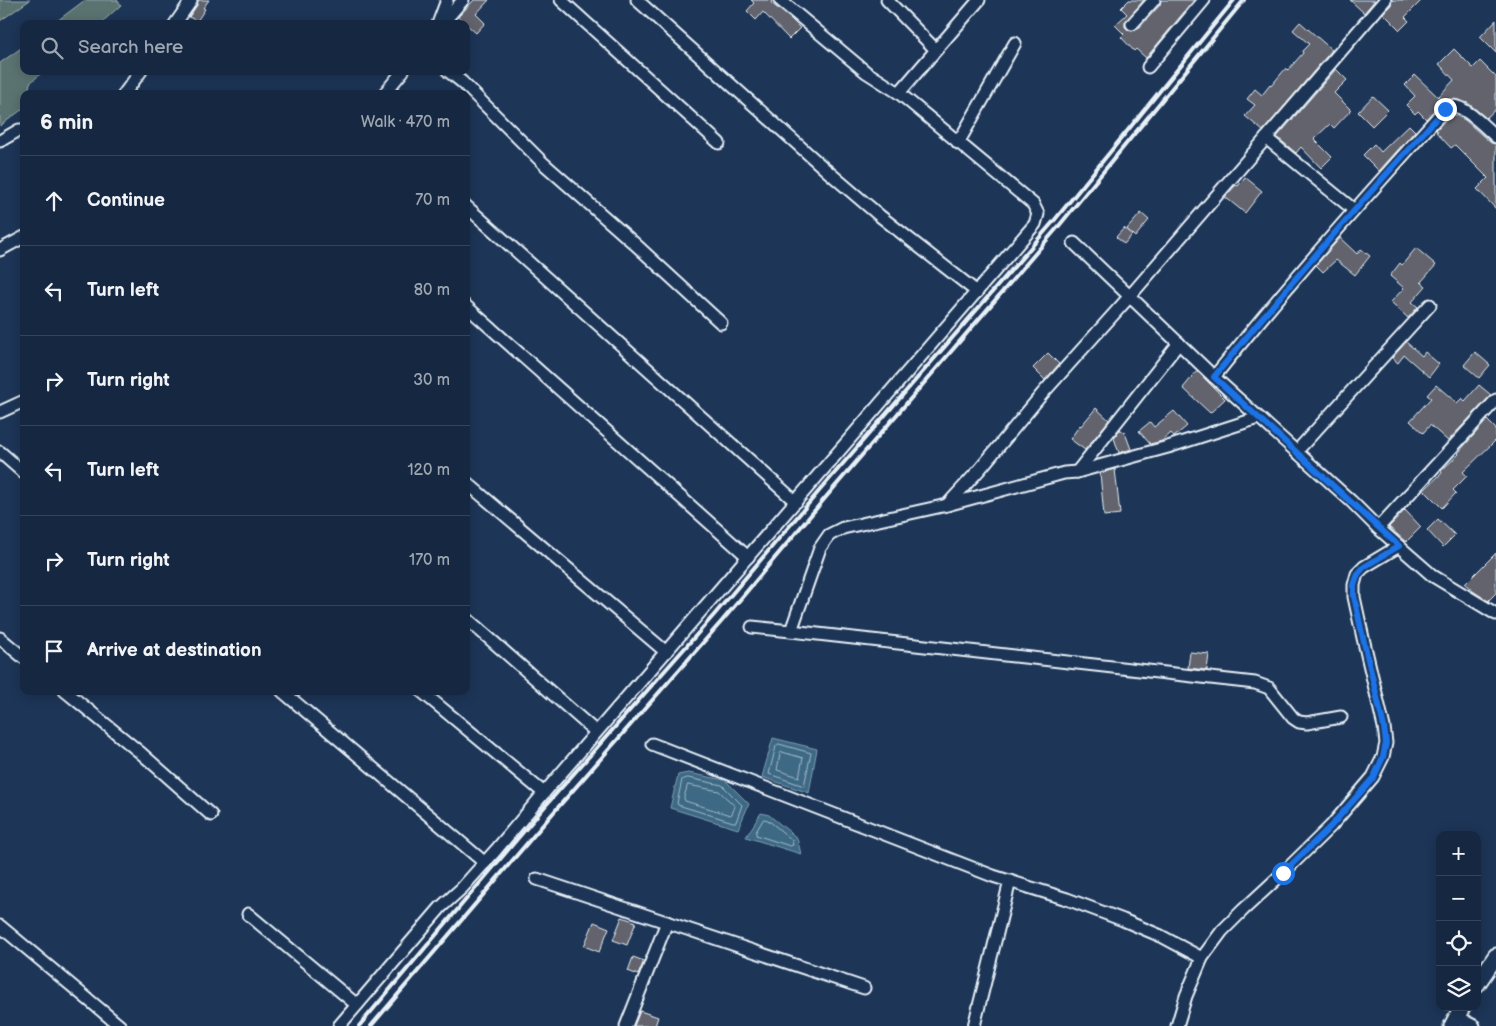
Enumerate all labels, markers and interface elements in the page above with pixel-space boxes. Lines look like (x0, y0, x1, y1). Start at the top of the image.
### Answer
search box (20, 20, 470, 75)
icon: search (38, 34, 66, 62)
text: Search here (78, 36, 183, 59)
route end (1434, 98, 1457, 121)
text: 6 min (40, 110, 93, 135)
text: Walk · 470 m (361, 113, 450, 132)
icon: ahead (40, 187, 68, 215)
text: Continue (87, 189, 165, 212)
text: 70 m (415, 191, 450, 210)
icon: left (40, 277, 68, 305)
text: Turn left (87, 279, 159, 302)
text: 80 m (414, 281, 450, 300)
icon: right (40, 367, 68, 395)
text: Turn right (87, 369, 170, 392)
text: 30 m (413, 371, 450, 390)
icon: left (40, 457, 68, 485)
text: Turn left (87, 459, 159, 482)
text: 120 m (407, 461, 450, 480)
icon: right (40, 547, 68, 575)
text: Turn right (87, 549, 170, 572)
text: 170 m (409, 551, 450, 570)
icon: arrive (40, 637, 68, 665)
text: Arrive at destination (87, 639, 262, 662)
map controls (1436, 831, 1481, 1011)
button: + (1436, 831, 1481, 876)
route start (1272, 862, 1295, 885)
button: − (1436, 876, 1481, 921)
button: locate (1436, 921, 1481, 966)
button: layers (1436, 966, 1481, 1011)

